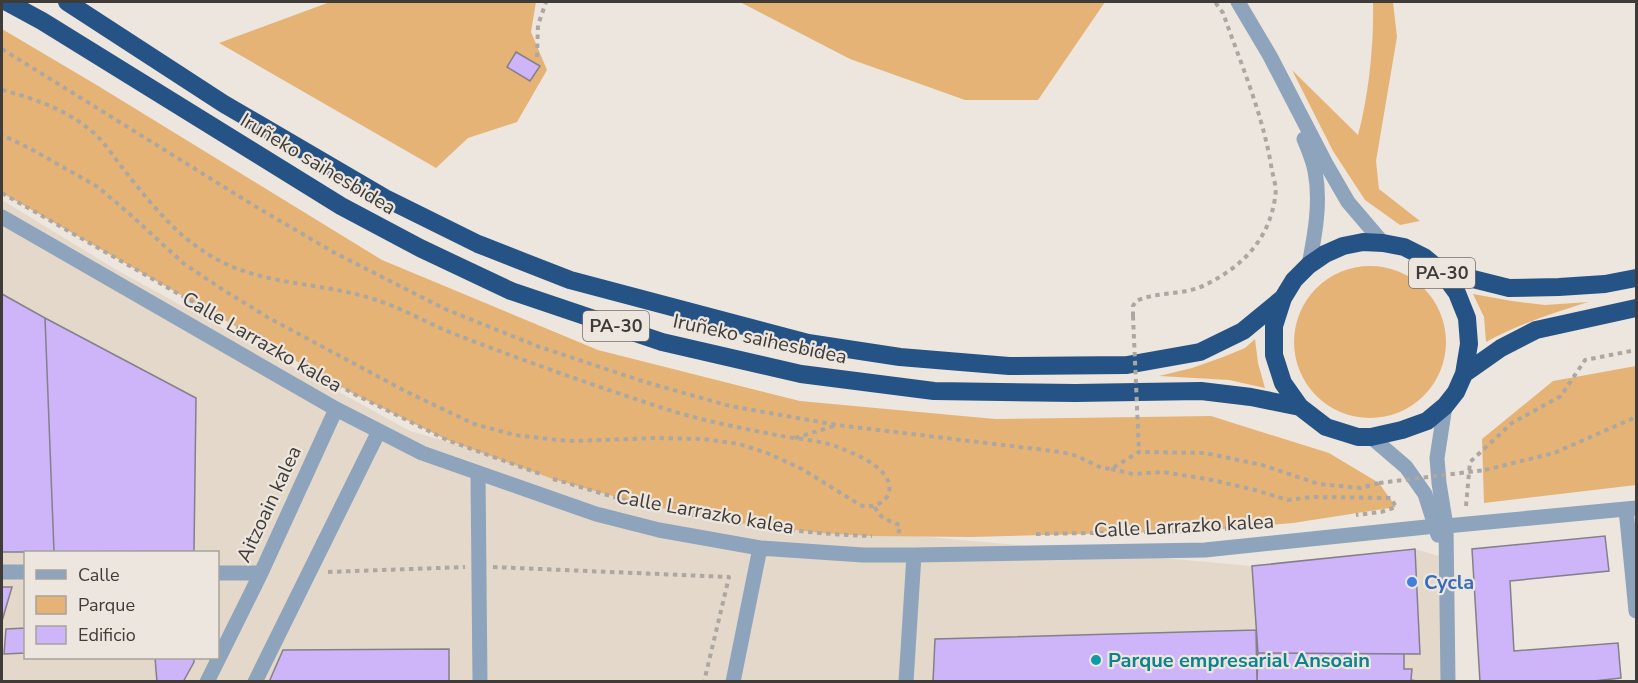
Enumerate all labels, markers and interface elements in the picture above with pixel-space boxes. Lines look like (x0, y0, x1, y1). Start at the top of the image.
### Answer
street label: Iruñeko saihesbidea (235, 107, 401, 221)
road number: PA-30 (1409, 258, 1475, 288)
street label: Calle Larrazko kalea (177, 285, 347, 399)
street label: Iruñeko saihesbidea (671, 307, 849, 371)
road number: PA-30 (583, 311, 649, 341)
street label: Aitzoain kalea (230, 441, 308, 567)
street label: Calle Larrazko kalea (614, 483, 796, 541)
street label: Calle Larrazko kalea (1093, 508, 1275, 544)
legend (24, 551, 219, 659)
text: Calle (78, 563, 120, 587)
place label: Cycla (1424, 569, 1474, 596)
marker: Cycla (1405, 575, 1419, 589)
text: Parque (78, 593, 135, 617)
text: Edificio (78, 623, 136, 647)
place label: Parque empresarial Ansoain (1108, 647, 1370, 674)
marker: Parque empresarial Ansoain (1089, 653, 1103, 667)

